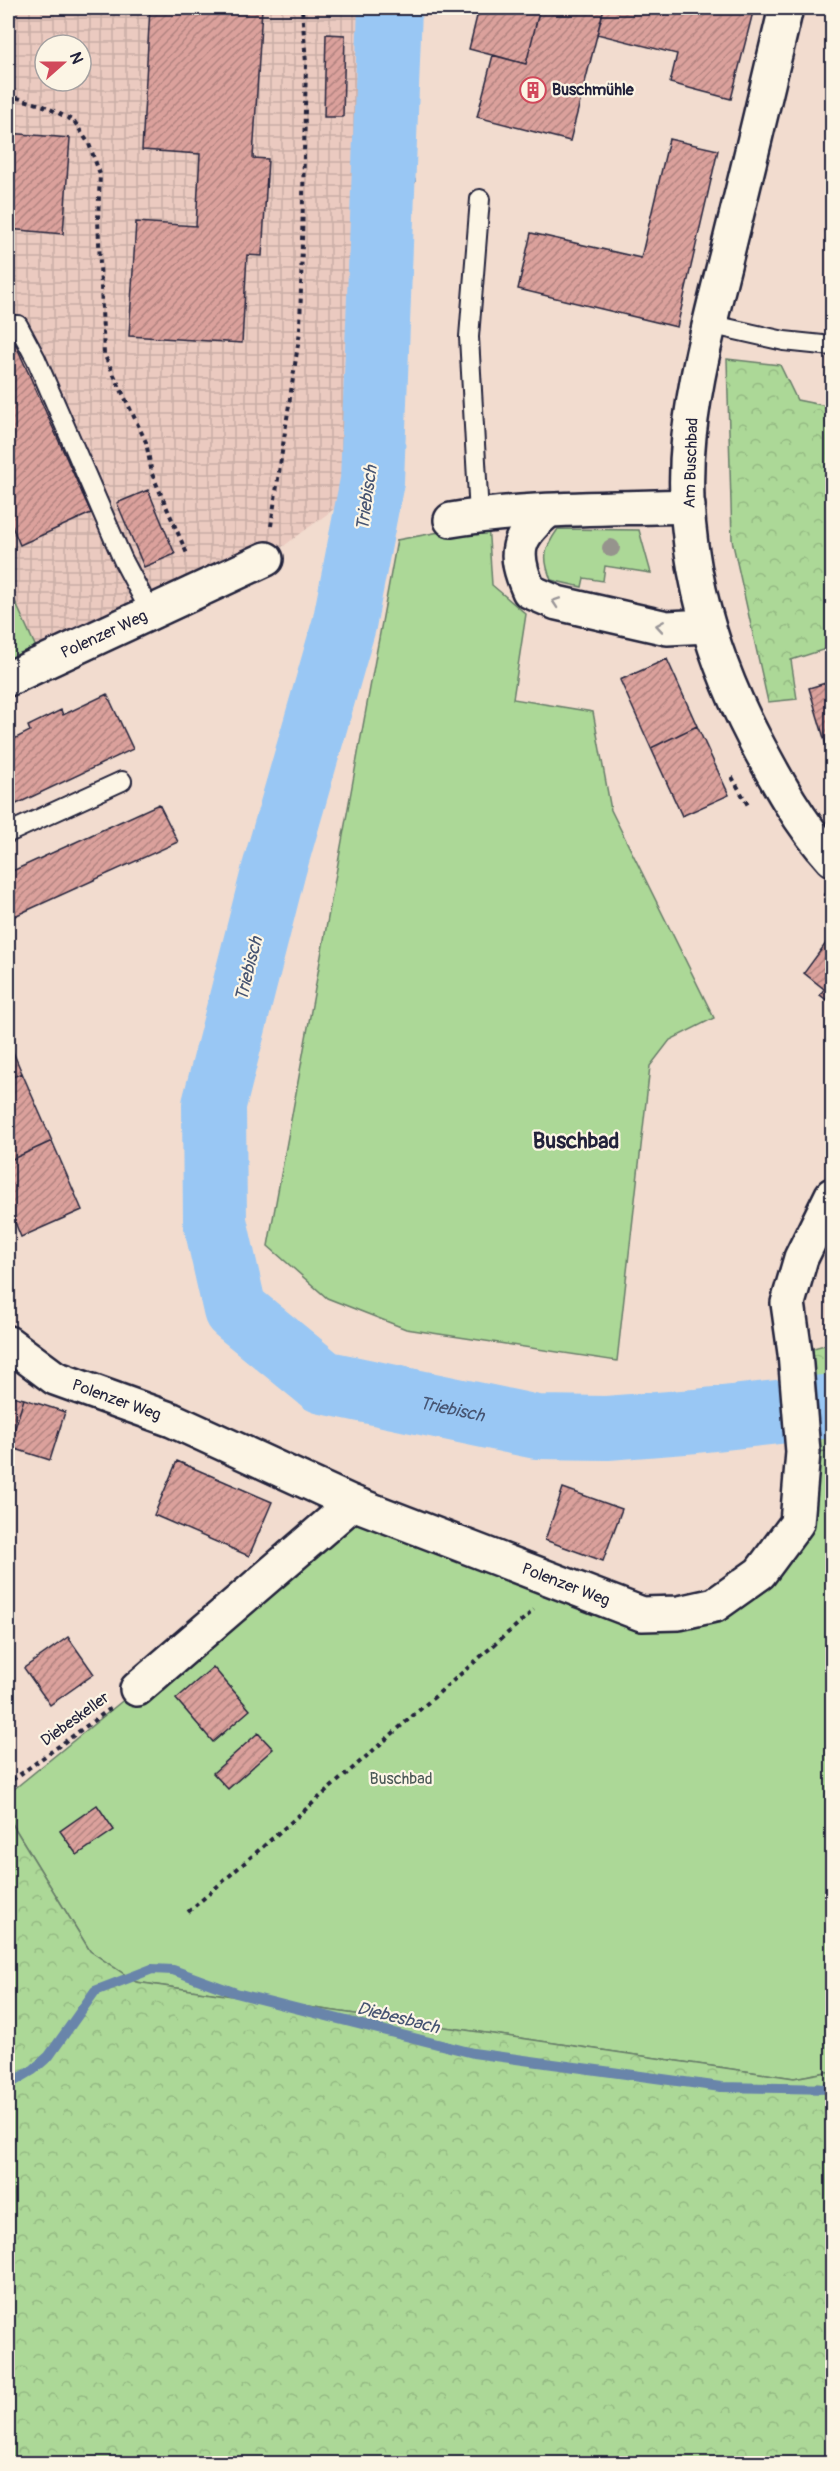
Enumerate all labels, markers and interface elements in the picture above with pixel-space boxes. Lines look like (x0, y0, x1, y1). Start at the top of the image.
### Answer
north arrow (33, 33, 93, 93)
text: N (65, 49, 87, 67)
building icon: Buschmühle (518, 75, 548, 105)
place label: Buschmühle (552, 80, 635, 100)
street label: Am Buschbad (679, 417, 703, 509)
water label: Triebisch (351, 462, 383, 532)
one-way arrow (551, 596, 562, 609)
street label: Polenzer Weg (58, 606, 150, 663)
one-way arrow (655, 620, 664, 632)
water label: Triebisch (230, 933, 268, 1004)
district label: Buschbad (533, 1127, 619, 1155)
street label: Polenzer Weg (69, 1375, 164, 1425)
water label: Triebisch (417, 1391, 488, 1427)
street label: Polenzer Weg (519, 1559, 613, 1611)
street label: Diebeskeller (37, 1687, 113, 1750)
park label: Buschbad (369, 1769, 433, 1789)
water label: Diebesbach (355, 1997, 443, 2040)

